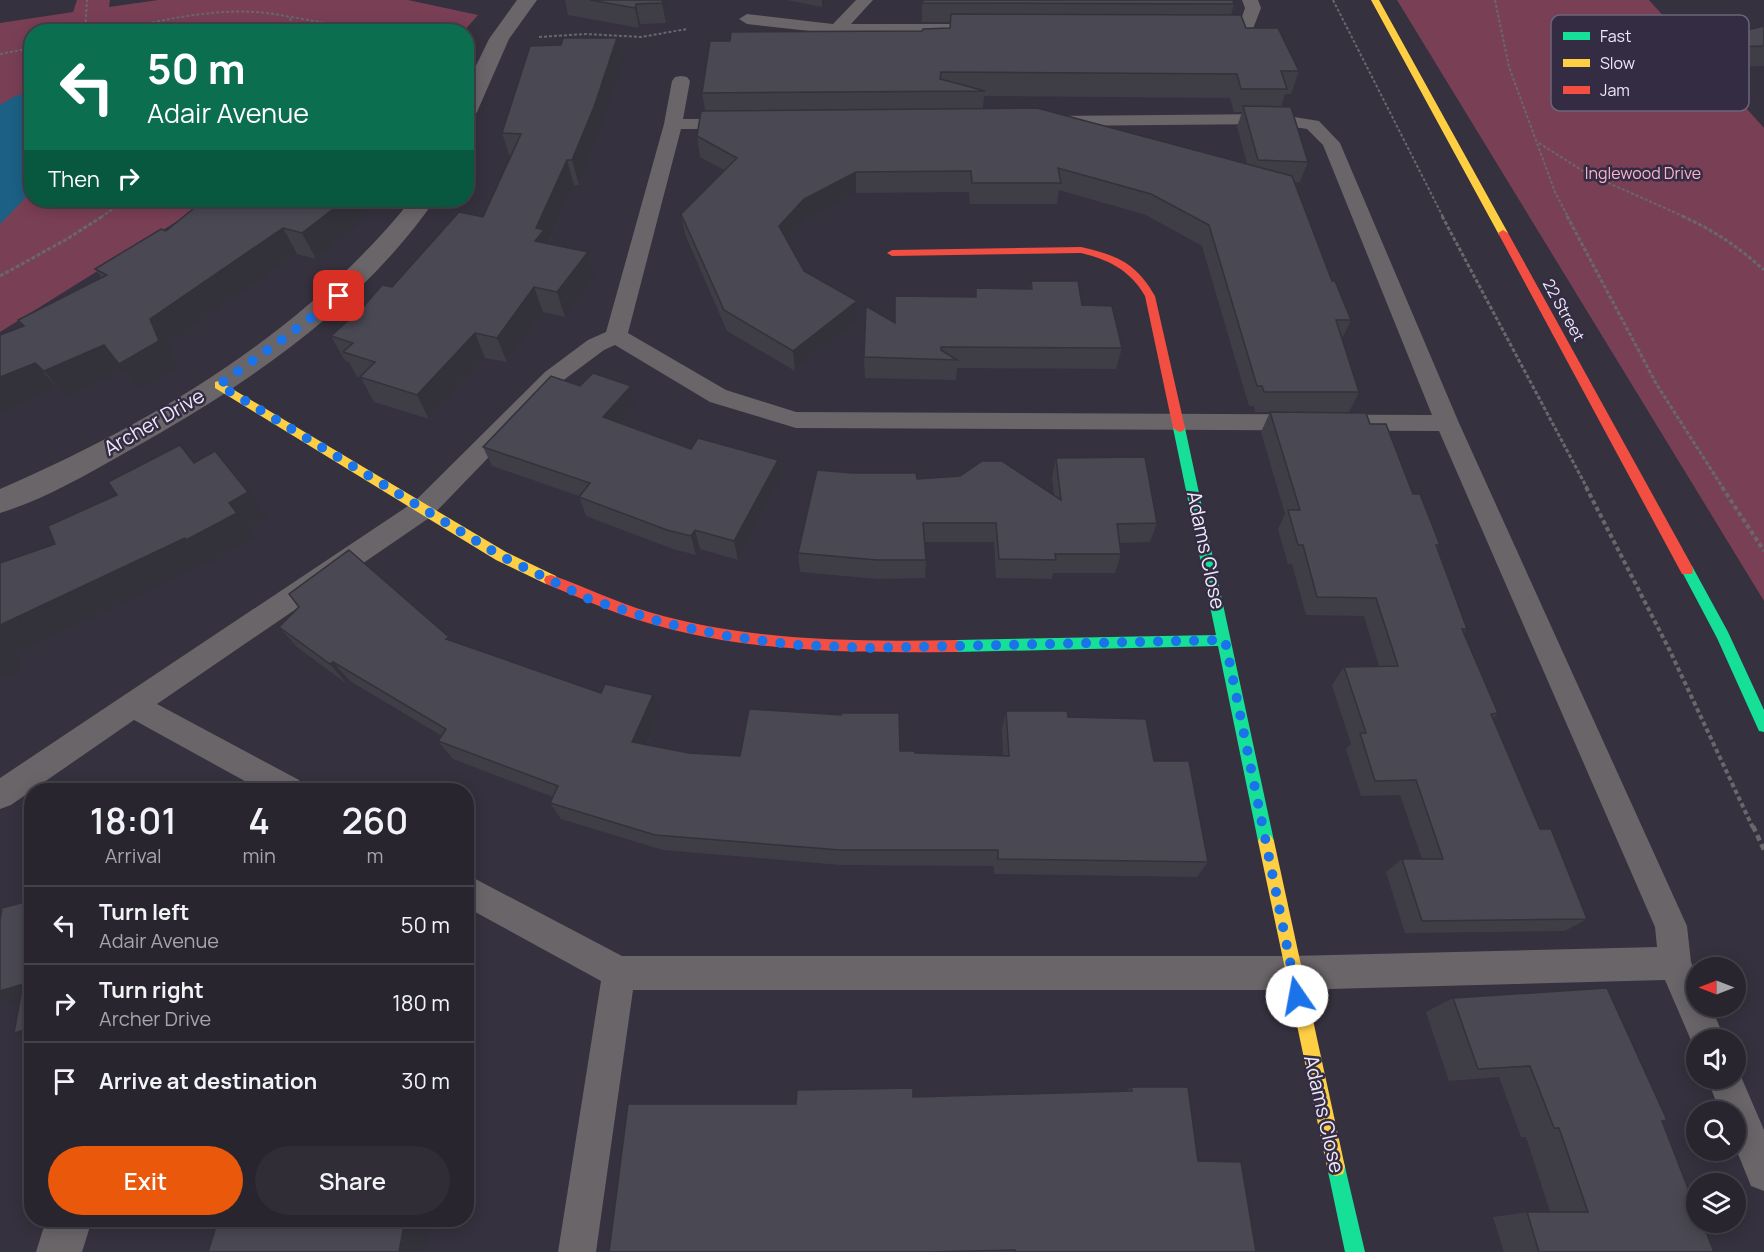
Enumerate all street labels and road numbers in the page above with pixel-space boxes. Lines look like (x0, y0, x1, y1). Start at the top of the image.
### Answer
street label: 22 Street (1538, 275, 1590, 345)
street label: Archer Drive (98, 382, 209, 461)
street label: Adams Close (1181, 488, 1232, 611)
street label: Adams Close (1298, 1052, 1351, 1175)

